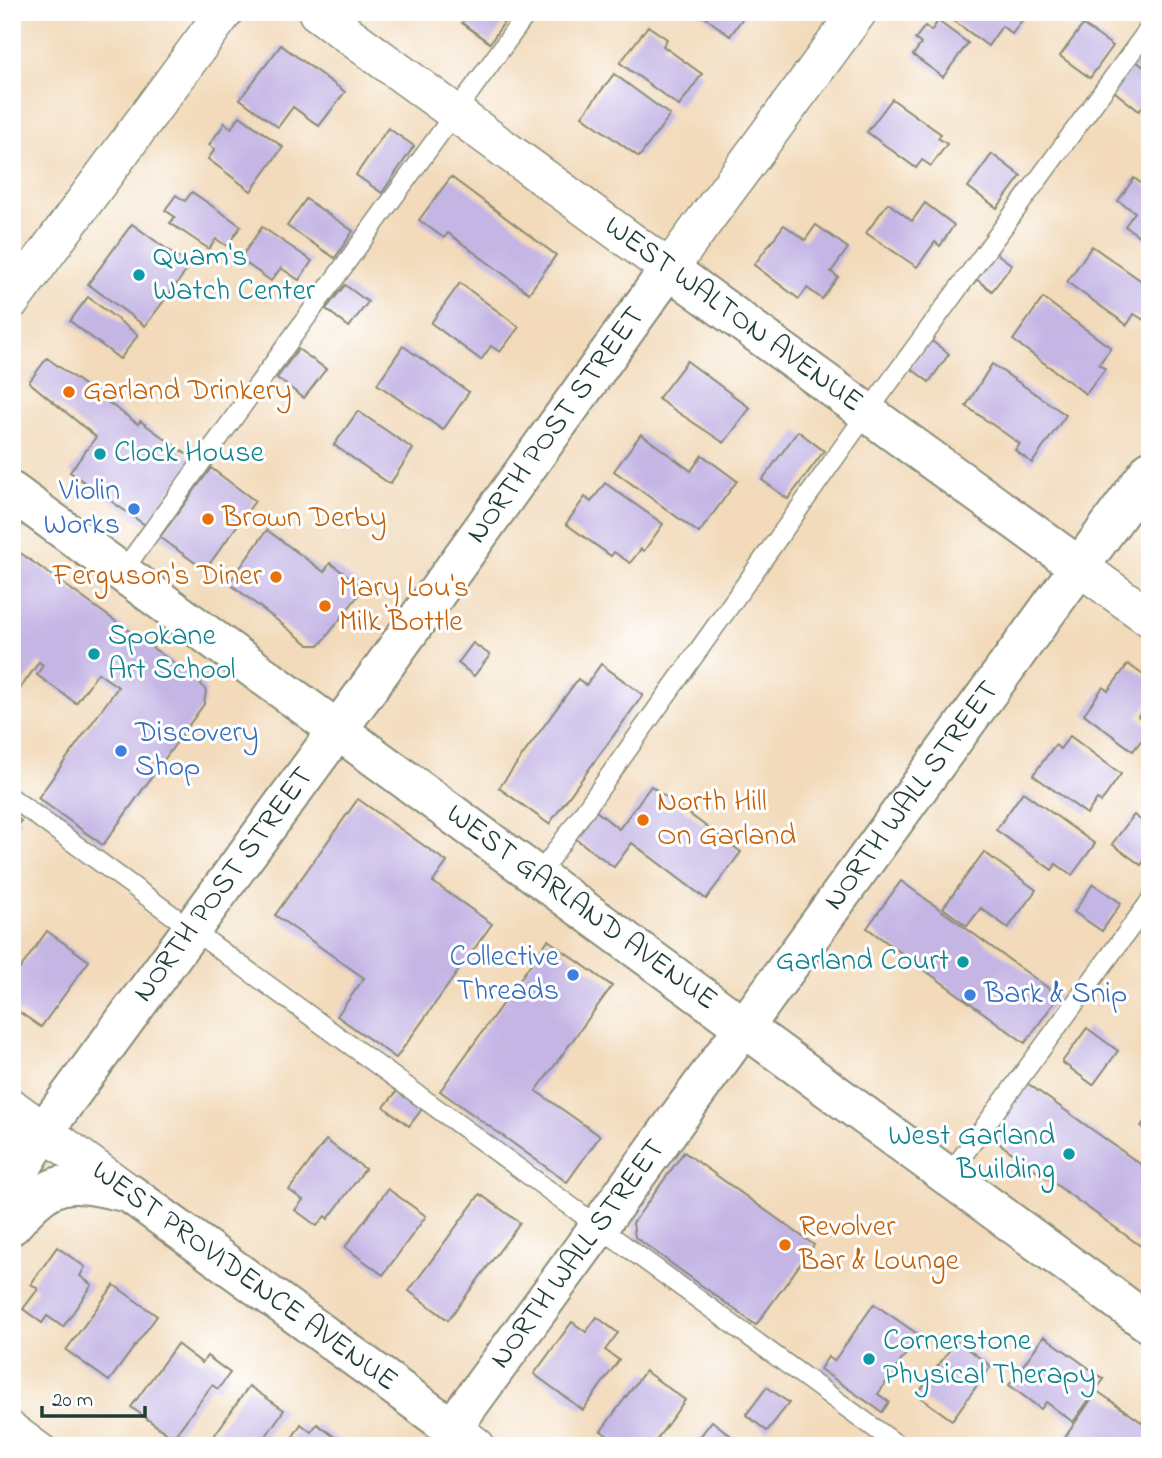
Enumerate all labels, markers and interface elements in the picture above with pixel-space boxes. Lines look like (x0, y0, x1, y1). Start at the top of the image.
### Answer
street label: WEST WALTON AVENUE (594, 206, 872, 424)
place label: Quam's Watch Center (153, 236, 316, 314)
marker: Quam's Watch Center (131, 267, 147, 283)
street label: NORTH POST STREET (456, 298, 657, 553)
place label: Garland Drinkery (83, 370, 292, 414)
marker: Garland Drinkery (61, 384, 77, 400)
place label: Clock House (114, 432, 264, 476)
marker: Clock House (92, 446, 108, 462)
place label: Violin Works (43, 470, 120, 548)
place label: Brown Derby (221, 497, 386, 541)
marker: Violin Works (126, 501, 142, 517)
marker: Brown Derby (200, 511, 216, 527)
place label: Ferguson's Diner (52, 555, 263, 599)
place label: Mary Lou's Milk Bottle (339, 567, 469, 645)
marker: Ferguson's Diner (268, 569, 284, 585)
marker: Mary Lou's Milk Bottle (317, 598, 333, 614)
place label: Spokane Art School (108, 615, 236, 693)
marker: Spokane Art School (86, 646, 102, 662)
street label: NORTH WALL STREET (814, 672, 1011, 920)
place label: Discovery Shop (134, 712, 259, 790)
marker: Discovery Shop (113, 743, 129, 759)
street label: NORTH POST STREET (123, 758, 325, 1012)
place label: North Hill On Garland (657, 781, 796, 859)
street label: WEST GARLAND AVENUE (436, 794, 726, 1022)
marker: North Hill On Garland (635, 812, 651, 828)
place label: Collective Threads (450, 936, 560, 1014)
place label: Garland Court (776, 940, 949, 984)
marker: Garland Court (955, 954, 971, 970)
marker: Collective Threads (565, 967, 581, 983)
place label: Bark & Snip (983, 973, 1127, 1017)
marker: Bark & Snip (962, 987, 978, 1003)
place label: West Garland Building (888, 1115, 1055, 1193)
street label: NORTH WALL STREET (480, 1130, 677, 1378)
marker: West Garland Building (1061, 1146, 1077, 1162)
street label: WEST PROVIDENCE AVENUE (82, 1151, 406, 1403)
place label: Revolver Bar & Lounge (798, 1206, 959, 1284)
marker: Revolver Bar & Lounge (777, 1237, 793, 1253)
place label: Cornerstone Physical Therapy (883, 1320, 1096, 1398)
marker: Cornerstone Physical Therapy (861, 1351, 877, 1367)
scale bar (42, 1374, 145, 1418)
text: 20 m (52, 1386, 93, 1416)

